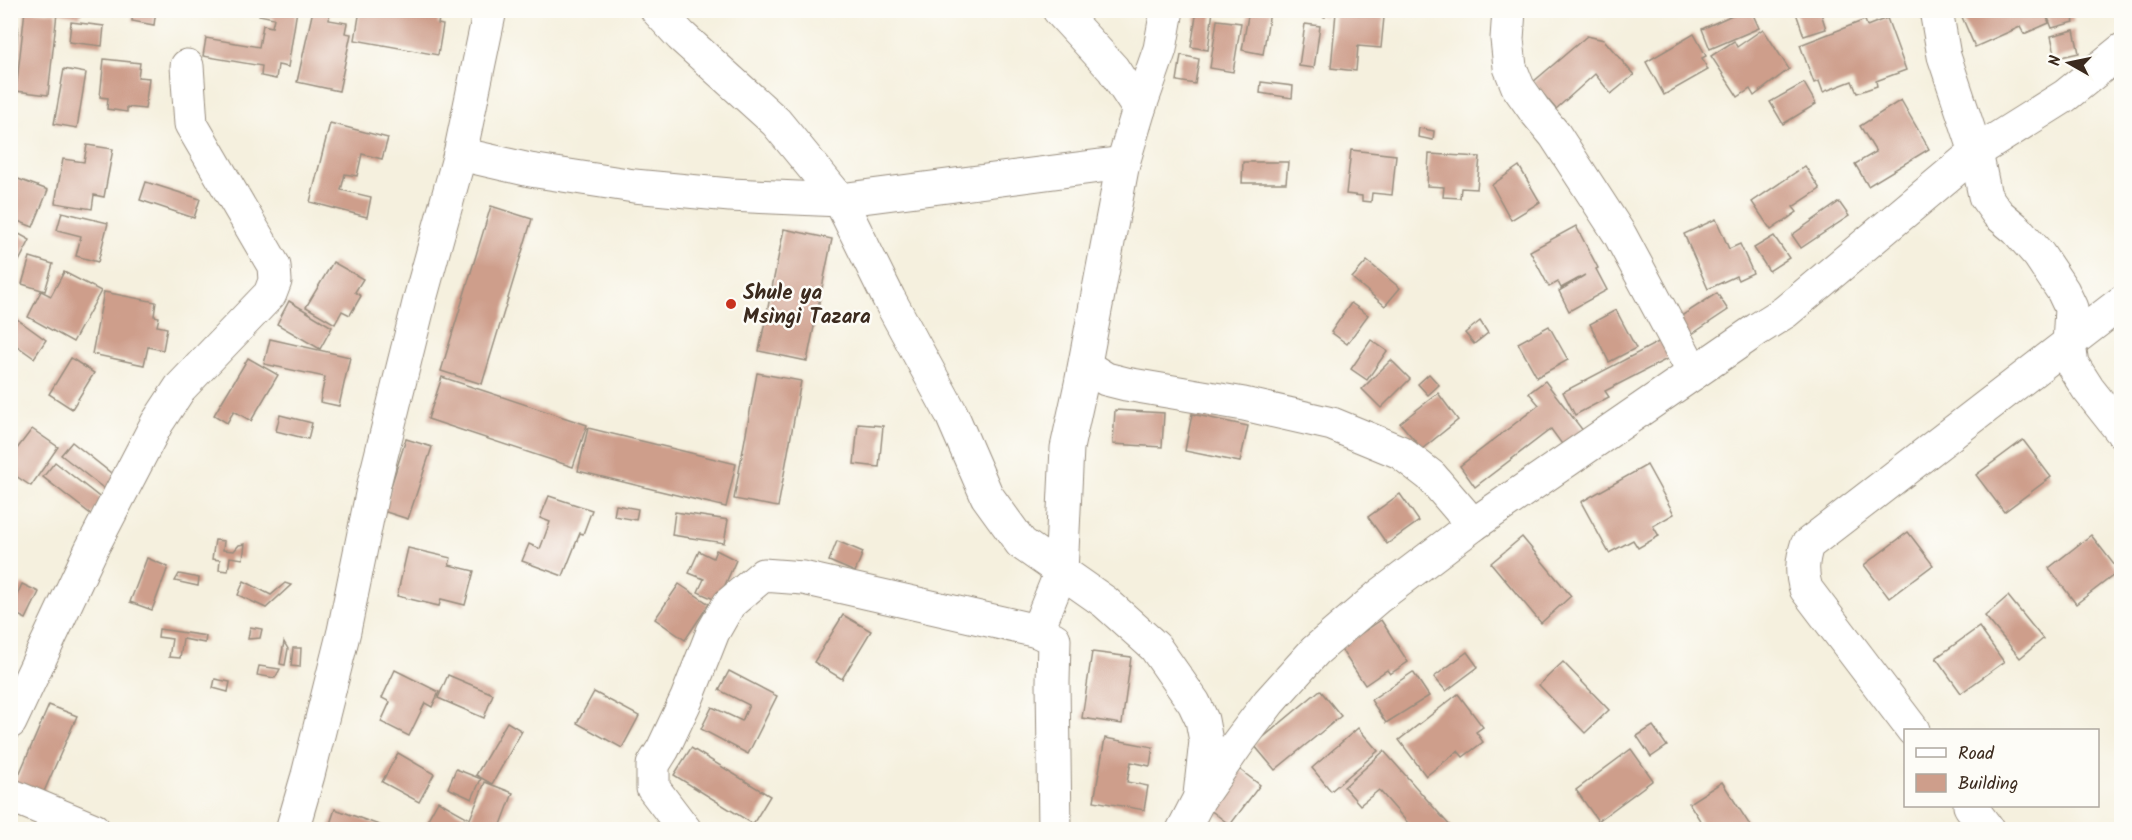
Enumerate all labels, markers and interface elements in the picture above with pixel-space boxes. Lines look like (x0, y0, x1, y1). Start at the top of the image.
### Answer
north arrow (2039, 33, 2099, 93)
text: N (2043, 54, 2069, 68)
place label: Shule ya Msingi Tazara (743, 277, 871, 334)
marker: Shule ya Msingi Tazara (724, 297, 738, 311)
legend (1904, 729, 2099, 807)
text: Road (1958, 740, 1995, 769)
text: Building (1958, 770, 2018, 799)

